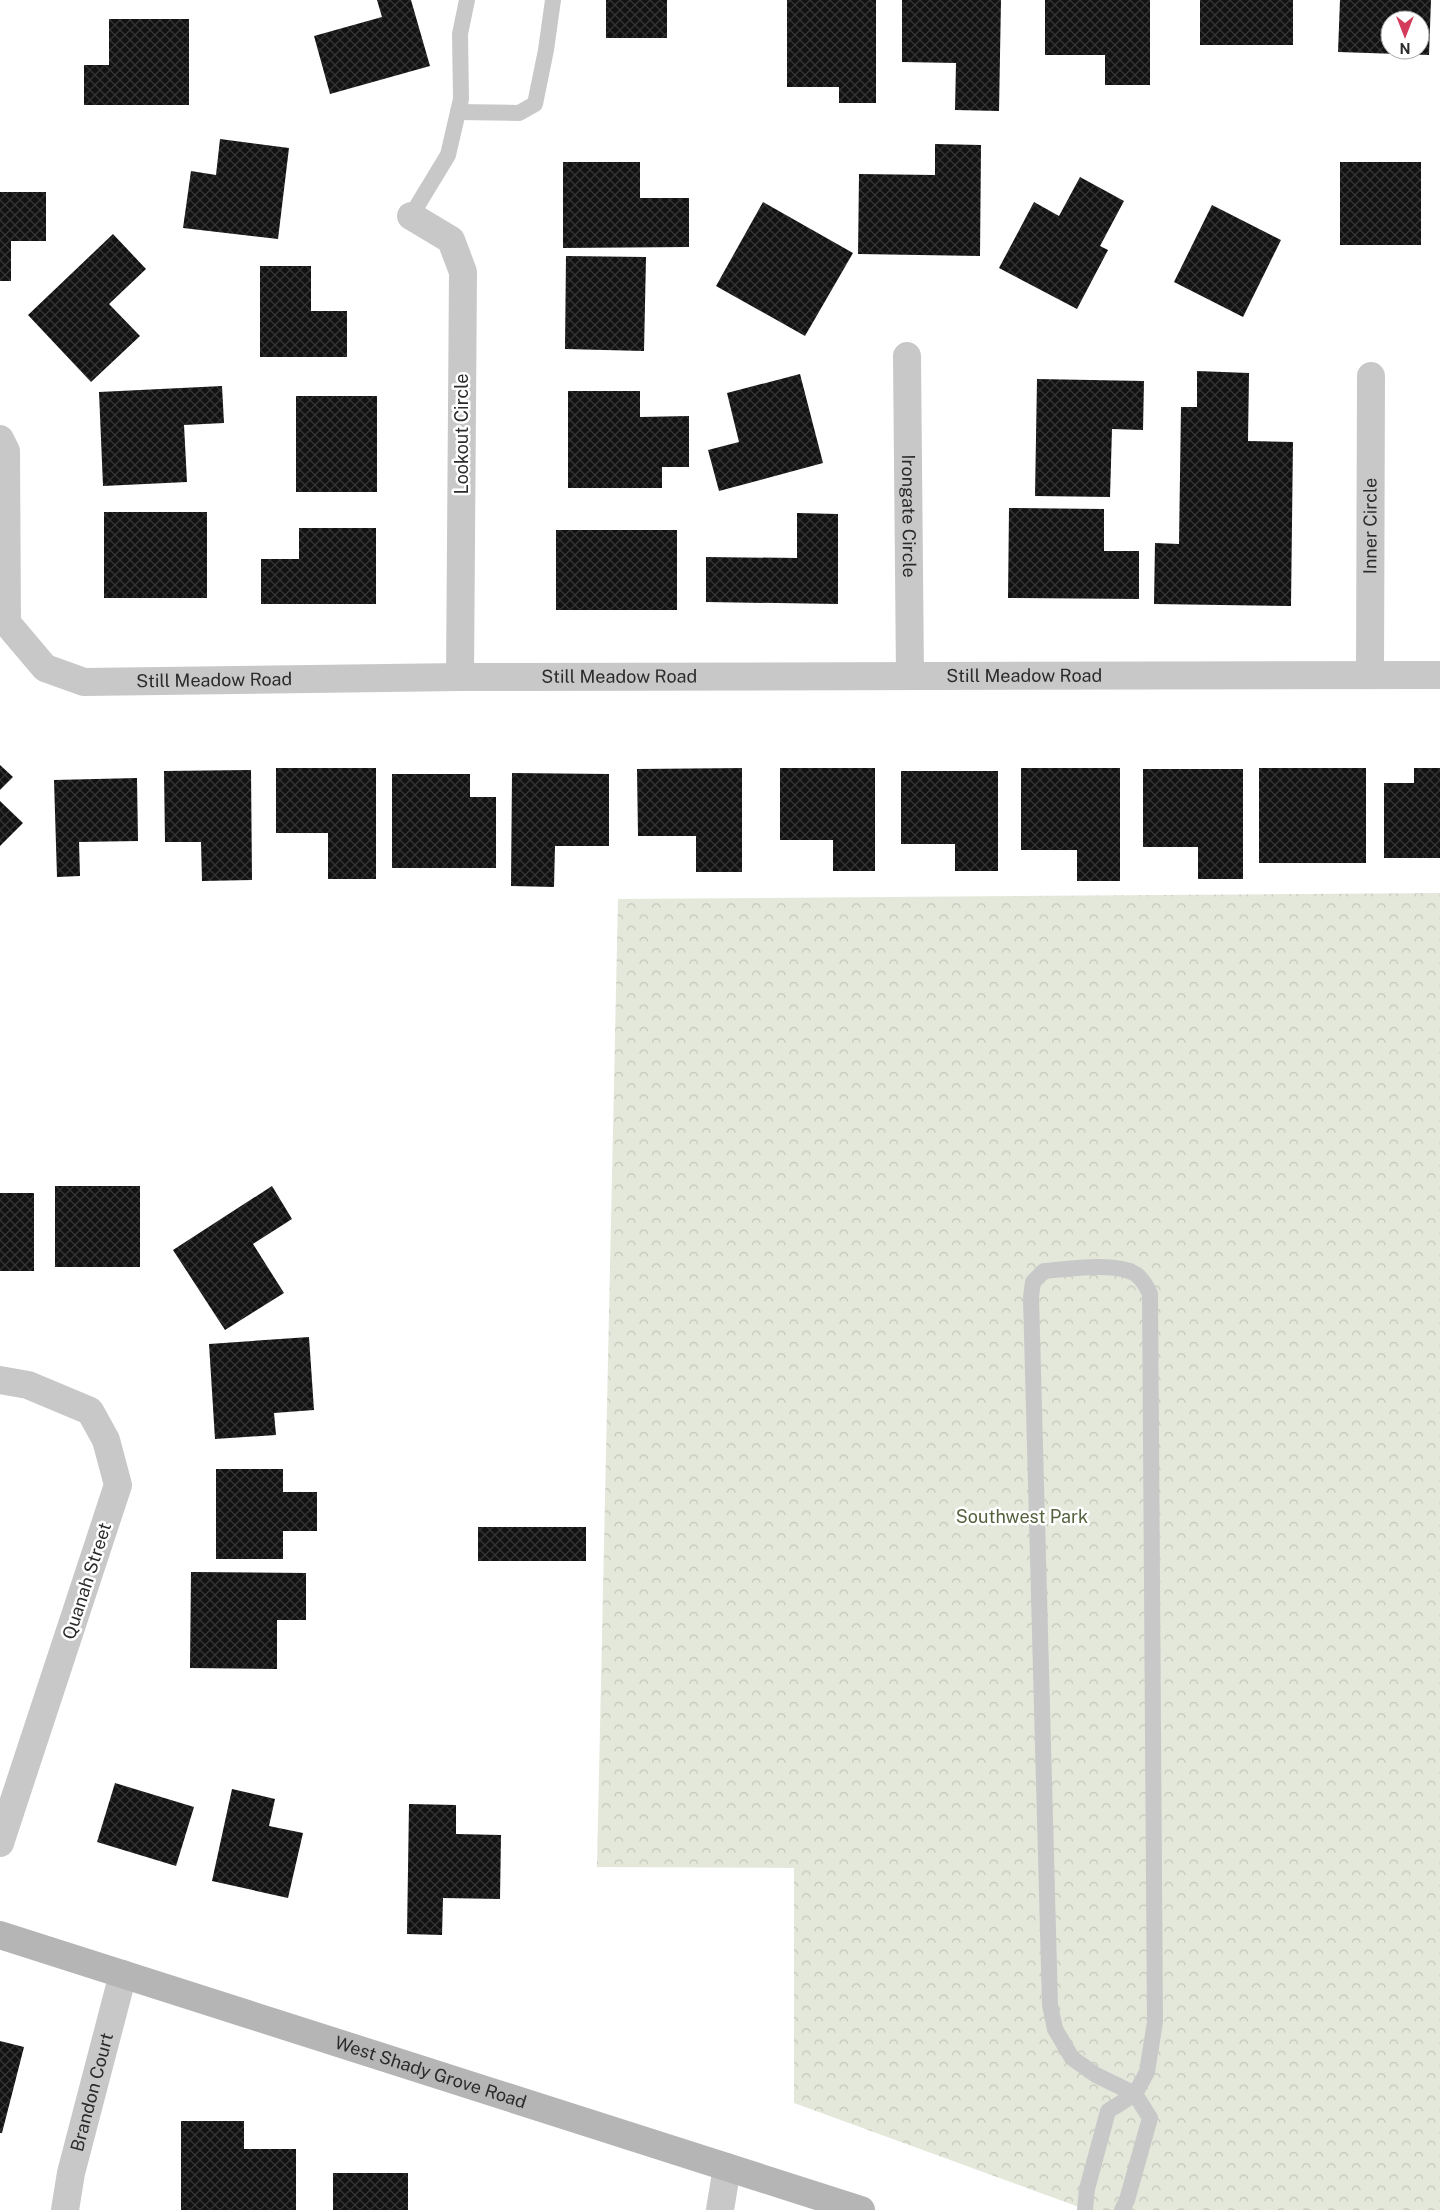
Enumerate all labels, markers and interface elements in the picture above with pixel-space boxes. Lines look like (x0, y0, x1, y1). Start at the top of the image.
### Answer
north arrow (1380, 10, 1430, 60)
text: N (1400, 40, 1410, 56)
street label: Lookout Circle (451, 374, 472, 494)
street label: Irongate Circle (898, 454, 920, 578)
street label: Inner Circle (1359, 478, 1381, 574)
street label: Still Meadow Road (946, 665, 1102, 686)
street label: Still Meadow Road (541, 666, 697, 687)
street label: Still Meadow Road (136, 668, 292, 691)
park label: Southwest Park (956, 1506, 1088, 1527)
street label: Quanah Street (58, 1520, 115, 1642)
street label: Brandon Court (66, 2031, 117, 2154)
street label: West Shady Grove Road (332, 2032, 529, 2112)

